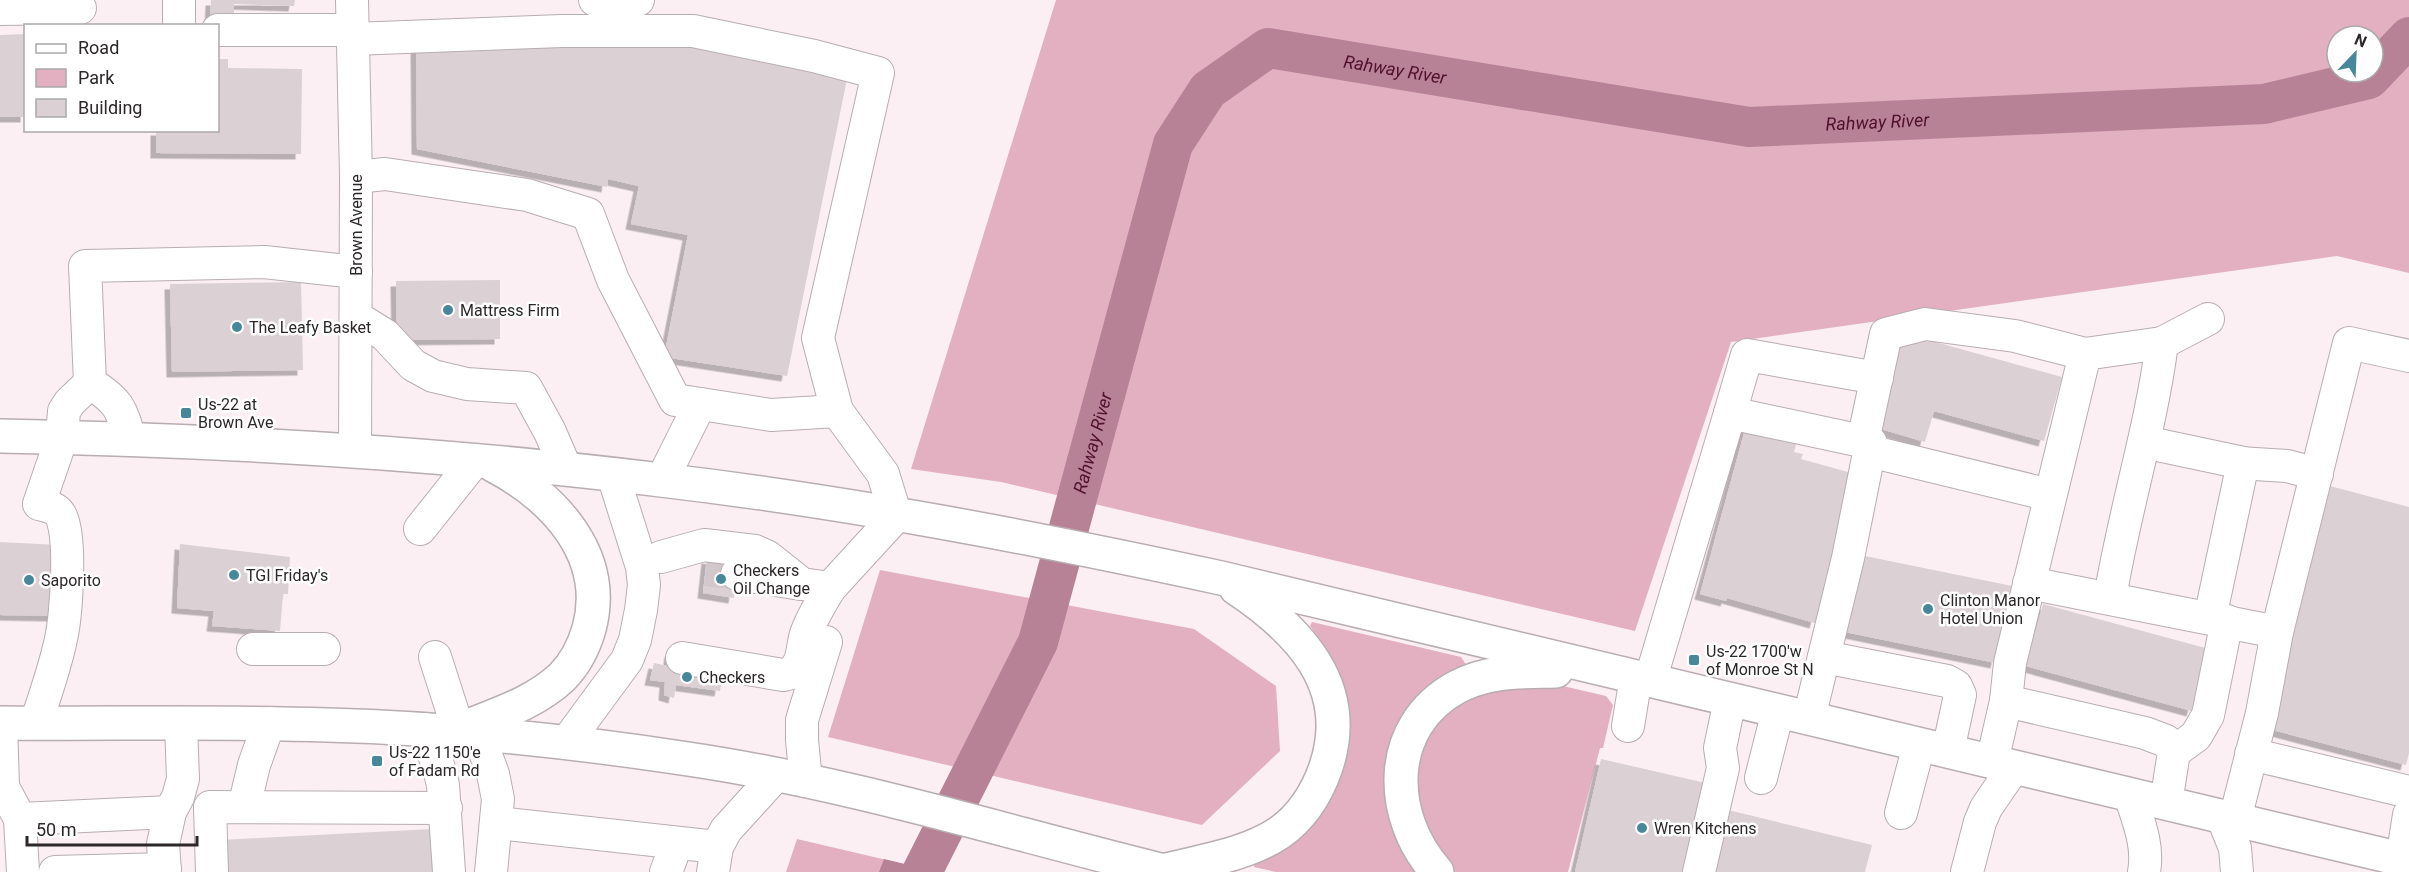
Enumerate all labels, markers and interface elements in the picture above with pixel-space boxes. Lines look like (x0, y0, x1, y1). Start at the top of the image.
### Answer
legend (24, 24, 219, 132)
north arrow (2325, 24, 2385, 84)
text: N (2352, 30, 2370, 52)
text: Road (78, 37, 119, 58)
water label: Rahway River (1342, 50, 1449, 88)
text: Park (78, 67, 115, 88)
text: Building (78, 97, 142, 118)
water label: Rahway River (1825, 108, 1931, 134)
street label: Brown Avenue (347, 174, 366, 276)
place label: Mattress Firm (460, 301, 560, 320)
marker: Mattress Firm (441, 303, 455, 317)
place label: The Leafy Basket (249, 318, 371, 337)
marker: The Leafy Basket (230, 320, 244, 334)
water label: Rahway River (1068, 389, 1116, 496)
place label: Us-22 at Brown Ave (198, 395, 273, 432)
marker: Us-22 at Brown Ave (179, 406, 193, 420)
place label: Checkers Oil Change (733, 561, 810, 598)
place label: TGI Friday's (246, 566, 328, 585)
marker: TGI Friday's (227, 568, 241, 582)
place label: Saporito (41, 571, 101, 590)
marker: Checkers Oil Change (714, 572, 728, 586)
marker: Saporito (22, 573, 36, 587)
place label: Clinton Manor Hotel Union (1940, 591, 2041, 628)
marker: Clinton Manor Hotel Union (1921, 602, 1935, 616)
place label: Us-22 1700'w of Monroe St N (1706, 642, 1814, 679)
marker: Us-22 1700'w of Monroe St N (1687, 653, 1701, 667)
place label: Checkers (699, 668, 765, 687)
marker: Checkers (680, 670, 694, 684)
place label: Us-22 1150'e of Fadam Rd (389, 743, 481, 780)
marker: Us-22 1150'e of Fadam Rd (370, 754, 384, 768)
scale bar (27, 809, 196, 847)
text: 50 m (36, 819, 76, 840)
place label: Wren Kitchens (1654, 819, 1757, 838)
marker: Wren Kitchens (1635, 821, 1649, 835)

